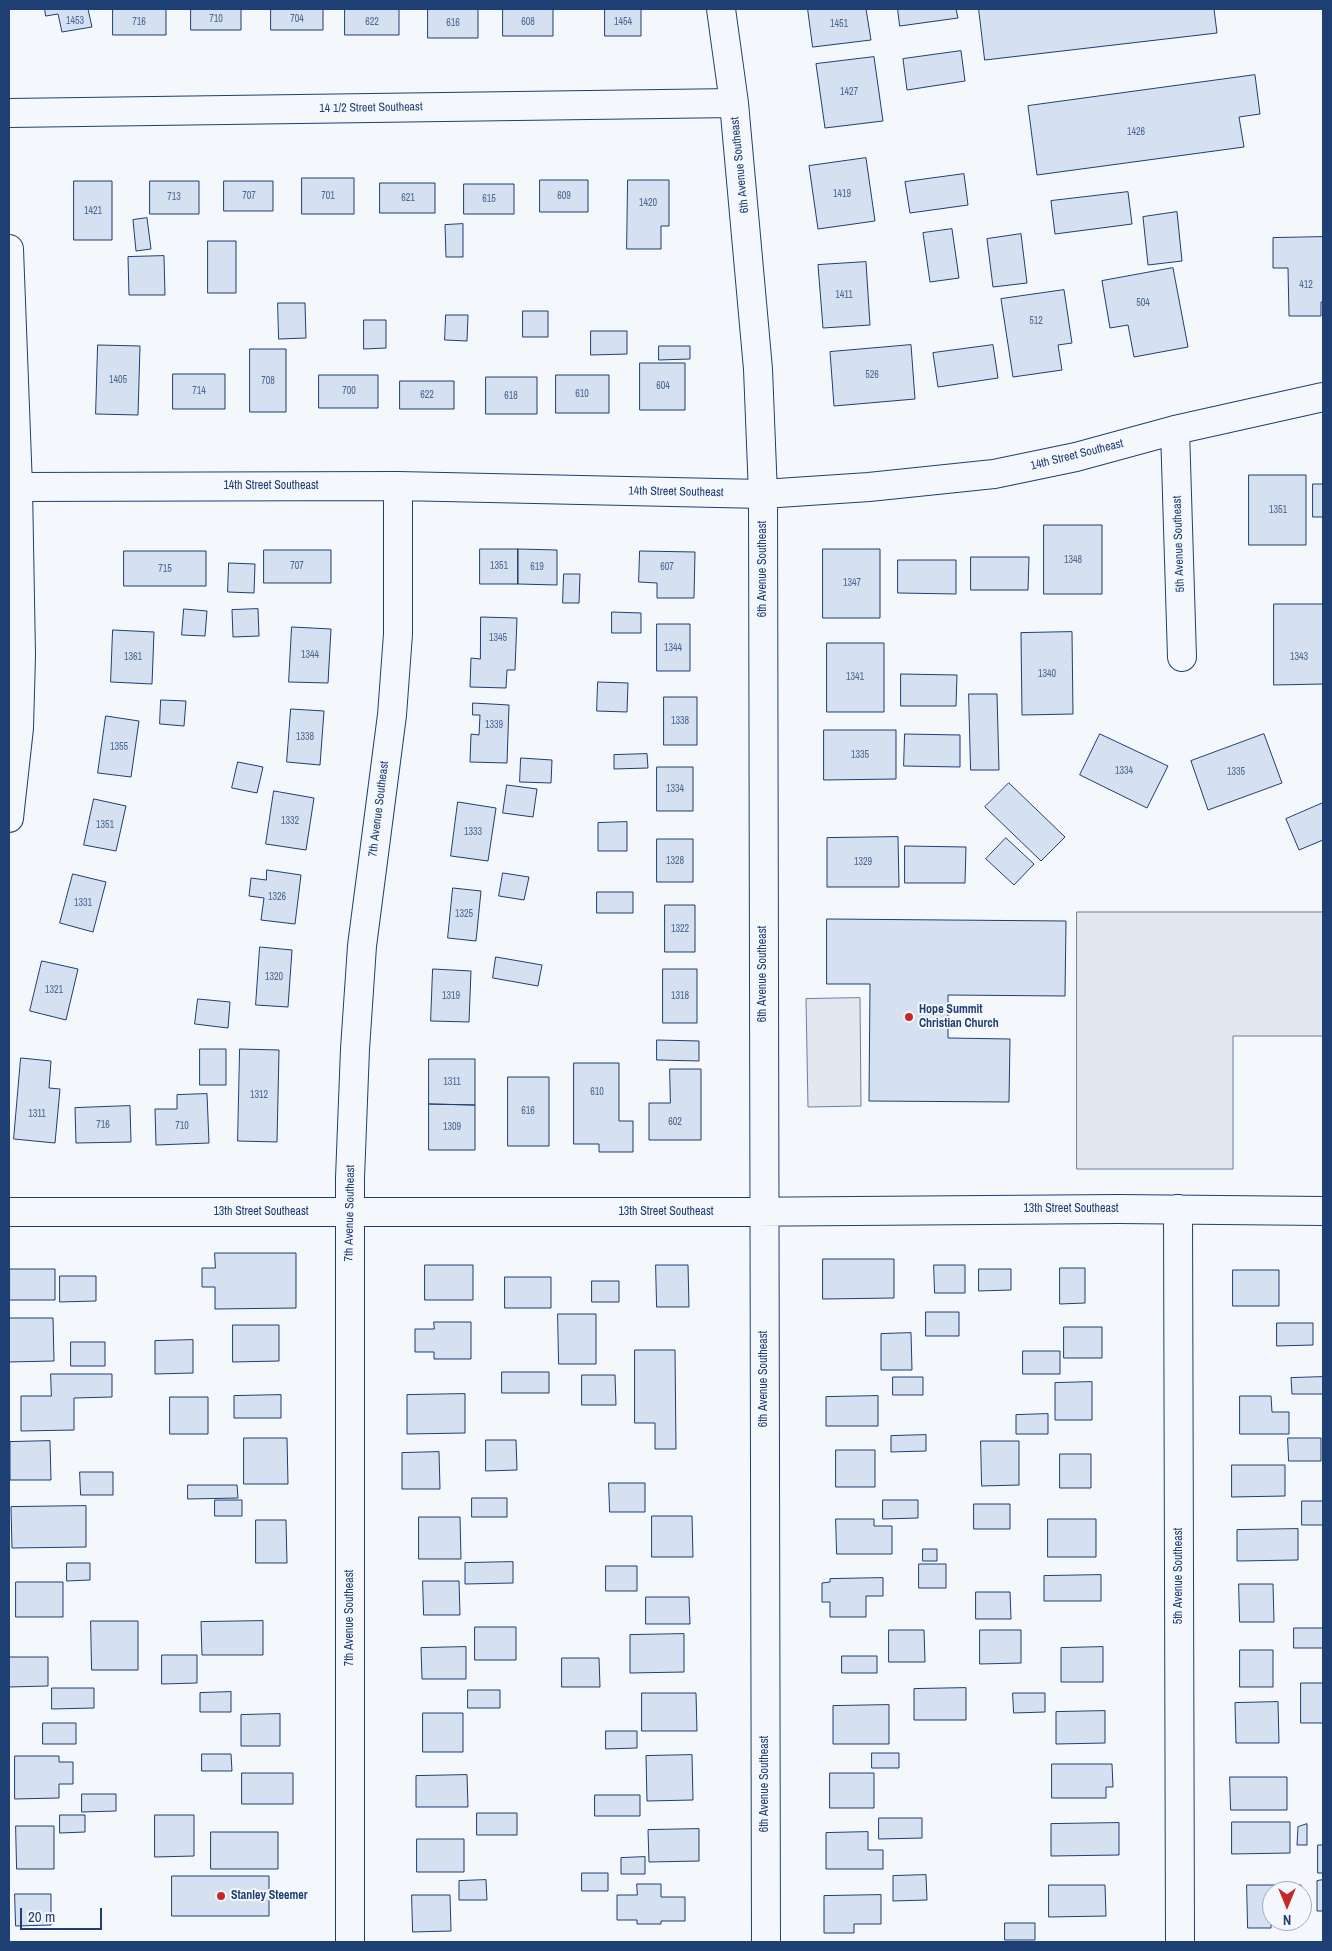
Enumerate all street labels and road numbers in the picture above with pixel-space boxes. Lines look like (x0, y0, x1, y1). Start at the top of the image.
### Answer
street label: 14 1/2 Street Southeast (319, 100, 423, 116)
street label: 6th Avenue Southeast (728, 116, 752, 214)
street label: 14th Street Southeast (1029, 436, 1125, 474)
street label: 14th Street Southeast (223, 479, 319, 493)
street label: 14th Street Southeast (628, 484, 724, 500)
street label: 5th Avenue Southeast (1170, 495, 1188, 593)
street label: 6th Avenue Southeast (756, 521, 770, 617)
street label: 7th Avenue Southeast (366, 760, 392, 858)
street label: 6th Avenue Southeast (756, 926, 770, 1022)
street label: 7th Avenue Southeast (342, 1165, 358, 1261)
street label: 13th Street Southeast (1023, 1202, 1119, 1216)
street label: 13th Street Southeast (213, 1205, 309, 1219)
street label: 13th Street Southeast (618, 1205, 714, 1219)
street label: 6th Avenue Southeast (757, 1331, 771, 1427)
street label: 5th Avenue Southeast (1172, 1528, 1186, 1624)
street label: 7th Avenue Southeast (343, 1570, 357, 1666)
street label: 6th Avenue Southeast (758, 1736, 772, 1832)

